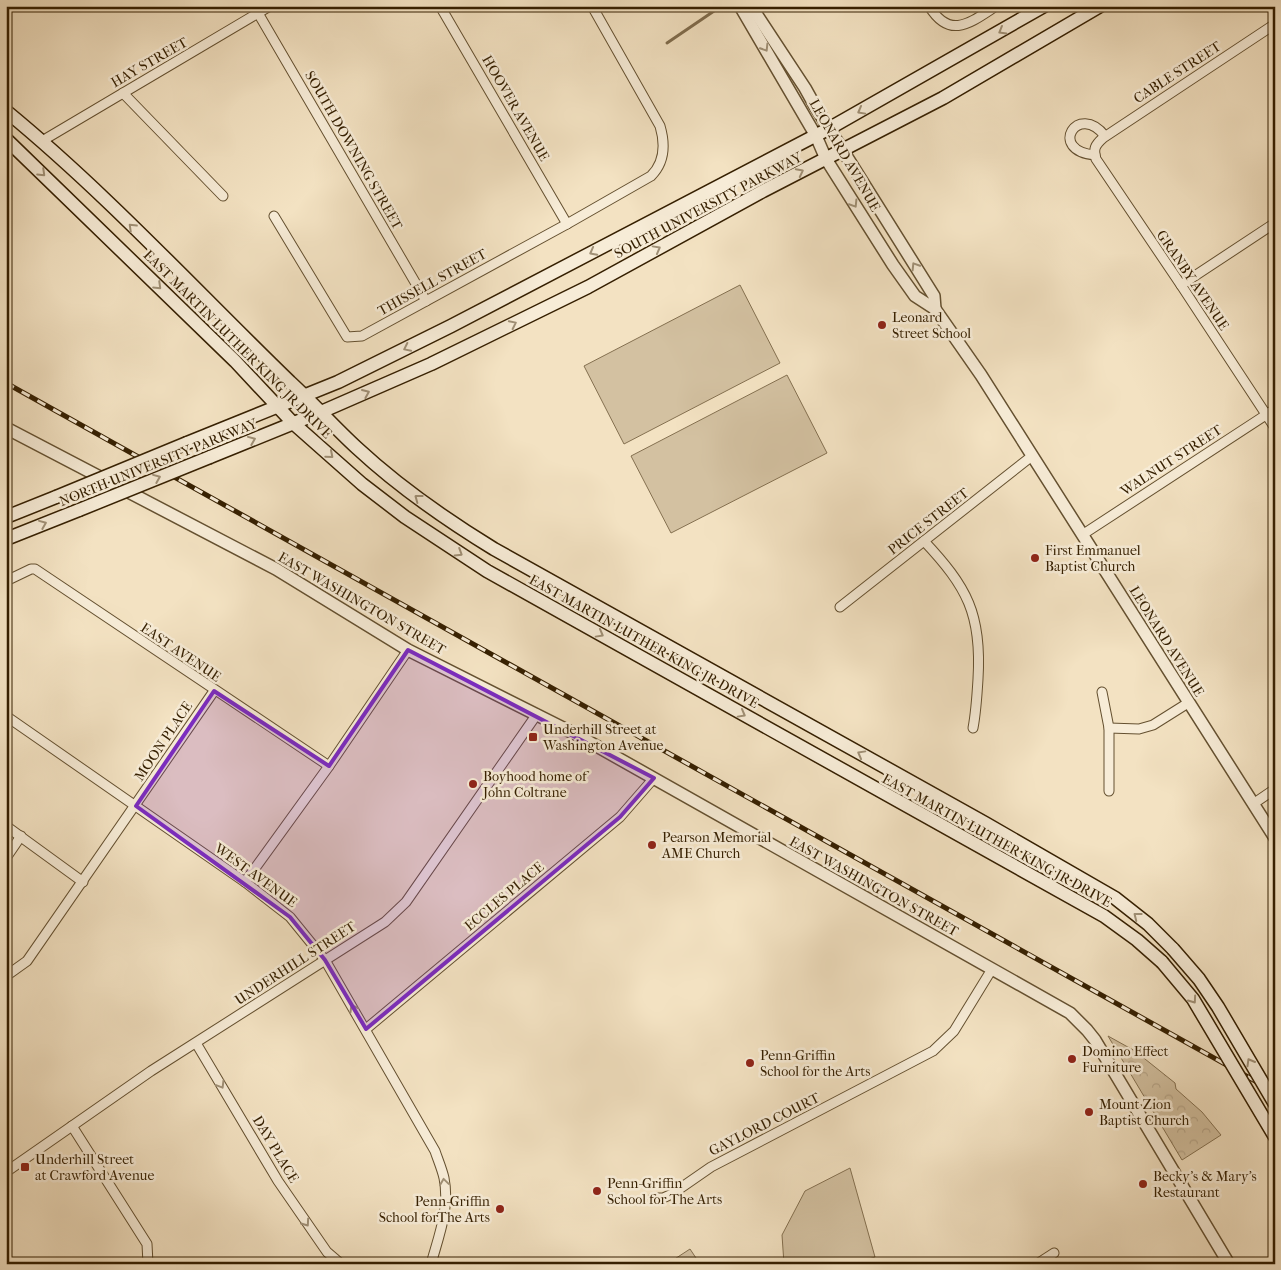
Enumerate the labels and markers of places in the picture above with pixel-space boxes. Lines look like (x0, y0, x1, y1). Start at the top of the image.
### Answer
place label: Leonard Street School (892, 309, 971, 342)
marker: Leonard Street School (876, 319, 888, 331)
place label: First Emmanuel Baptist Church (1045, 542, 1141, 575)
marker: First Emmanuel Baptist Church (1029, 552, 1041, 564)
place label: Underhill Street at Washington Avenue (542, 721, 664, 754)
marker: Underhill Street at Washington Avenue (527, 731, 539, 743)
place label: Boyhood home of John Coltrane (482, 768, 590, 801)
marker: Boyhood home of John Coltrane (467, 778, 479, 790)
place label: Pearson Memorial AME Church (661, 829, 772, 862)
marker: Pearson Memorial AME Church (646, 839, 658, 851)
place label: Domino Effect Furniture (1082, 1043, 1169, 1076)
place label: Penn-Griffin School for the Arts (760, 1047, 870, 1080)
marker: Domino Effect Furniture (1066, 1053, 1078, 1065)
marker: Penn-Griffin School for the Arts (744, 1057, 756, 1069)
place label: Mount Zion Baptist Church (1099, 1096, 1190, 1129)
marker: Mount Zion Baptist Church (1083, 1106, 1095, 1118)
place label: Underhill Street at Crawford Avenue (35, 1151, 154, 1184)
marker: Underhill Street at Crawford Avenue (19, 1161, 31, 1173)
place label: Becky's & Mary's Restaurant (1153, 1168, 1257, 1201)
place label: Penn-Griffin School for The Arts (607, 1175, 722, 1208)
marker: Becky's & Mary's Restaurant (1137, 1178, 1149, 1190)
marker: Penn-Griffin School for The Arts (591, 1185, 603, 1197)
place label: Penn-Griffin School forThe Arts (379, 1193, 490, 1226)
marker: Penn-Griffin School forThe Arts (494, 1203, 506, 1215)

